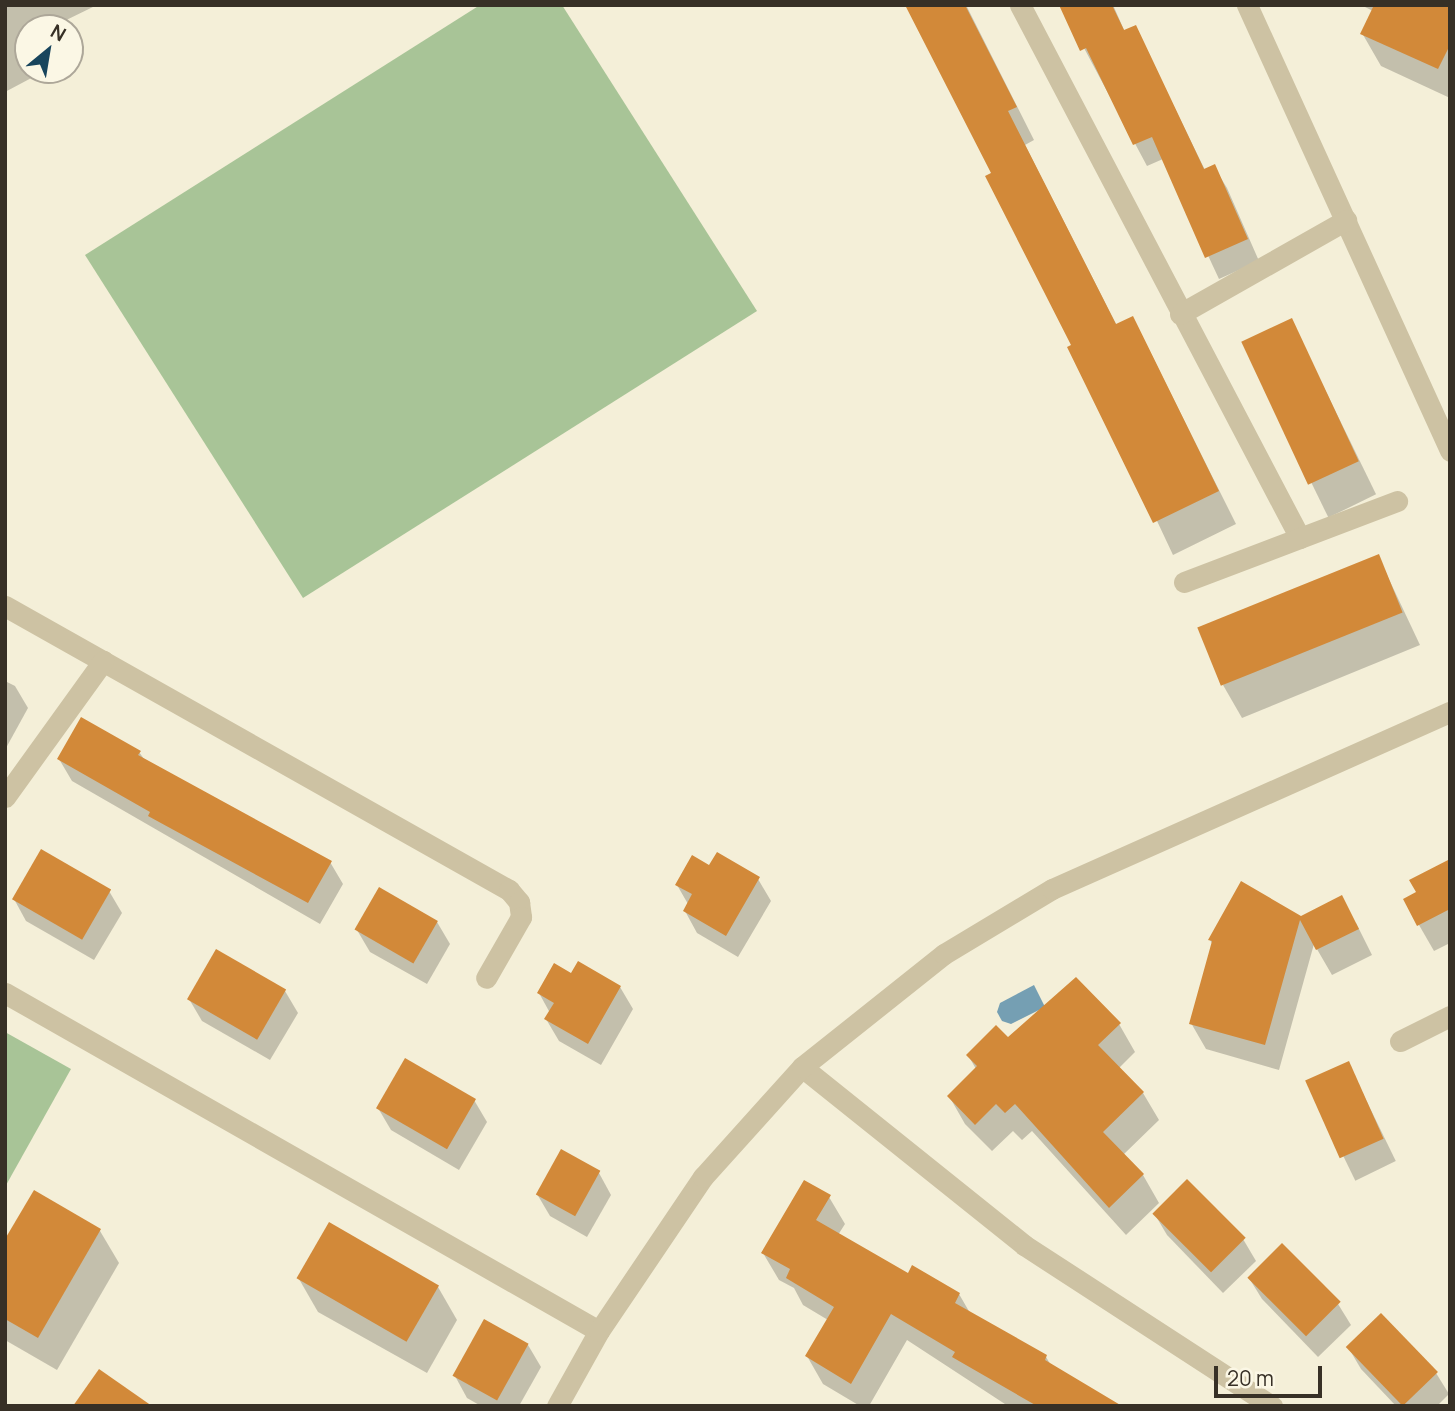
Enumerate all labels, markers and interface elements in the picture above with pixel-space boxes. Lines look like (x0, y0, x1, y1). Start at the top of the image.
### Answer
north arrow (14, 14, 84, 84)
text: N (46, 18, 71, 47)
scale bar (1217, 1352, 1326, 1396)
text: 20 m (1227, 1364, 1274, 1392)

